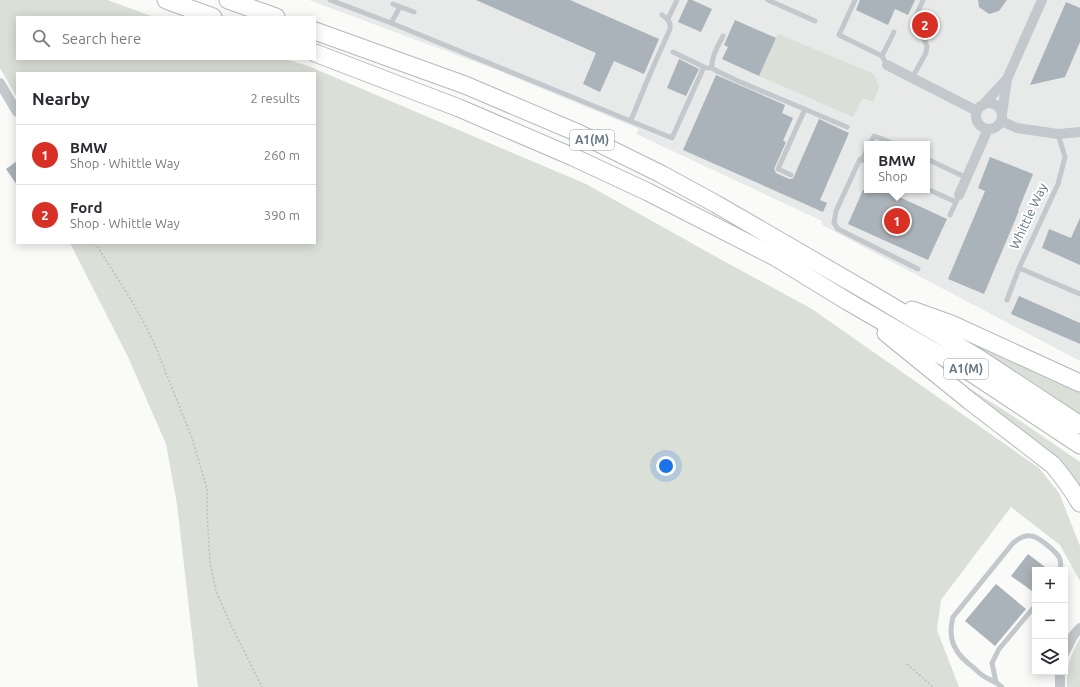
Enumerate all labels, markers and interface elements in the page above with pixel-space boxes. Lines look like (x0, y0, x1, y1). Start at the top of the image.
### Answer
pin: 2 (912, 10, 938, 40)
search box (16, 16, 316, 60)
icon: search (30, 27, 52, 49)
text: Search here (62, 30, 141, 47)
text: Nearby (32, 89, 90, 108)
text: 2 results (250, 91, 300, 105)
road number: A1(M) (570, 130, 614, 150)
text: BMW (70, 139, 107, 156)
popup (864, 141, 930, 193)
text: 1 (41, 148, 49, 162)
text: 260 m (264, 148, 300, 162)
text: BMW (878, 152, 916, 169)
text: Shop · Whittle Way (70, 156, 180, 170)
text: Shop (878, 169, 908, 183)
street label: Whittle Way (1007, 181, 1049, 251)
text: Ford (70, 199, 102, 216)
pin: 1 (884, 206, 910, 236)
text: 2 (41, 208, 49, 222)
text: 390 m (264, 208, 300, 222)
text: Shop · Whittle Way (70, 216, 180, 230)
road number: A1(M) (944, 359, 988, 379)
your location (656, 456, 676, 476)
map controls (1032, 567, 1068, 675)
button: + (1032, 567, 1068, 603)
button: − (1032, 603, 1068, 639)
button: layers (1032, 639, 1068, 675)

